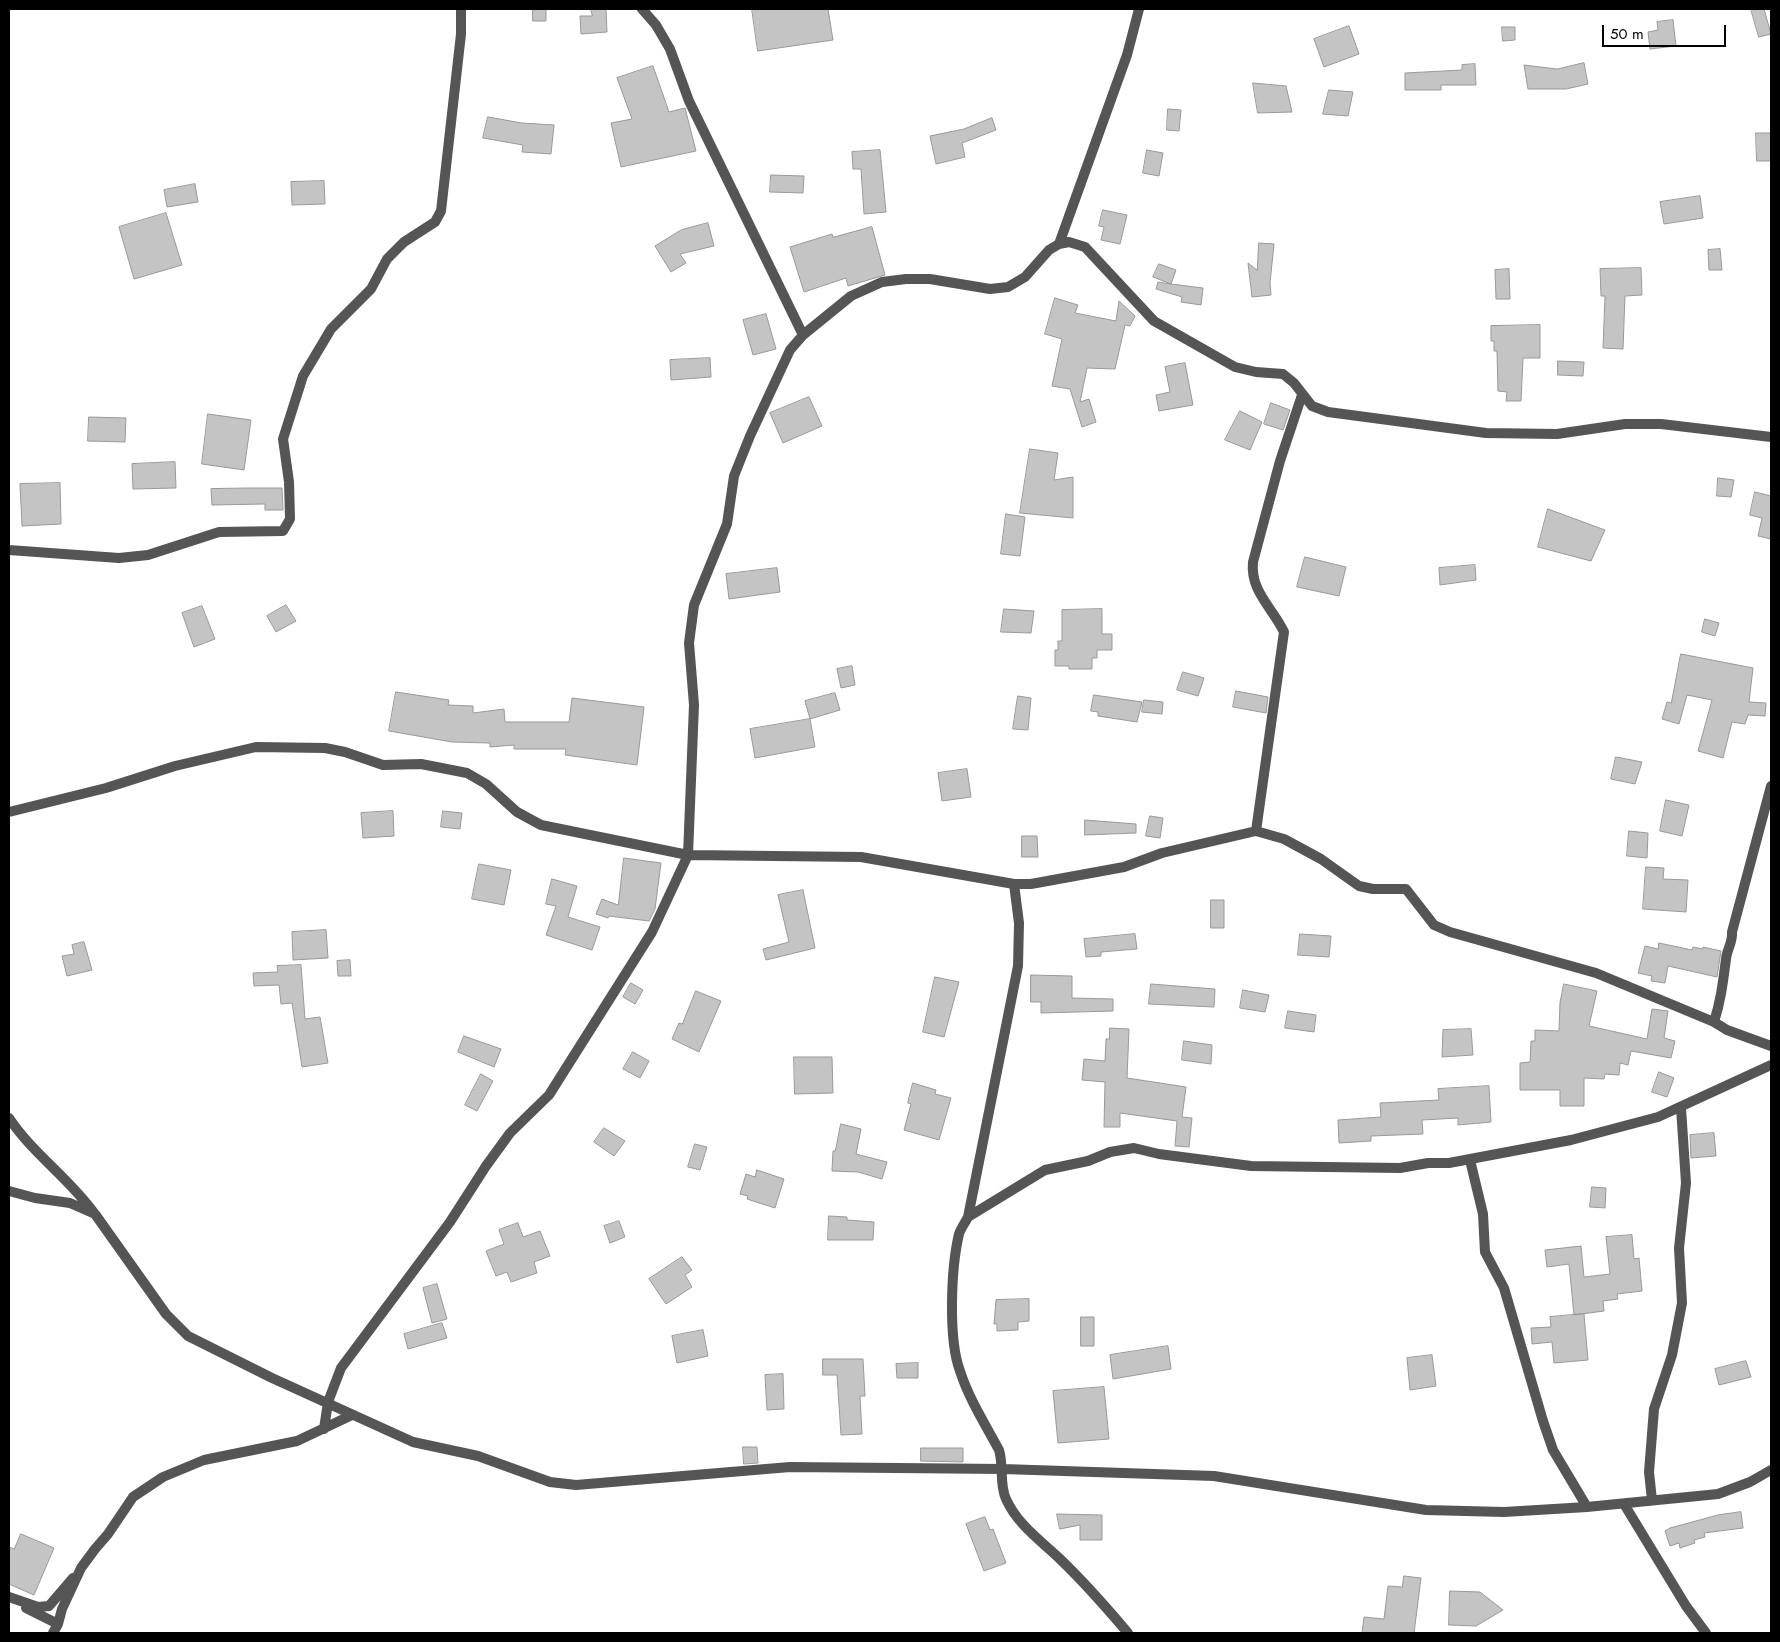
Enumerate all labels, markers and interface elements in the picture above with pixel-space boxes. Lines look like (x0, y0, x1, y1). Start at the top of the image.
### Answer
scale bar (1605, 15, 1729, 47)
text: 50 m (1610, 23, 1644, 45)

